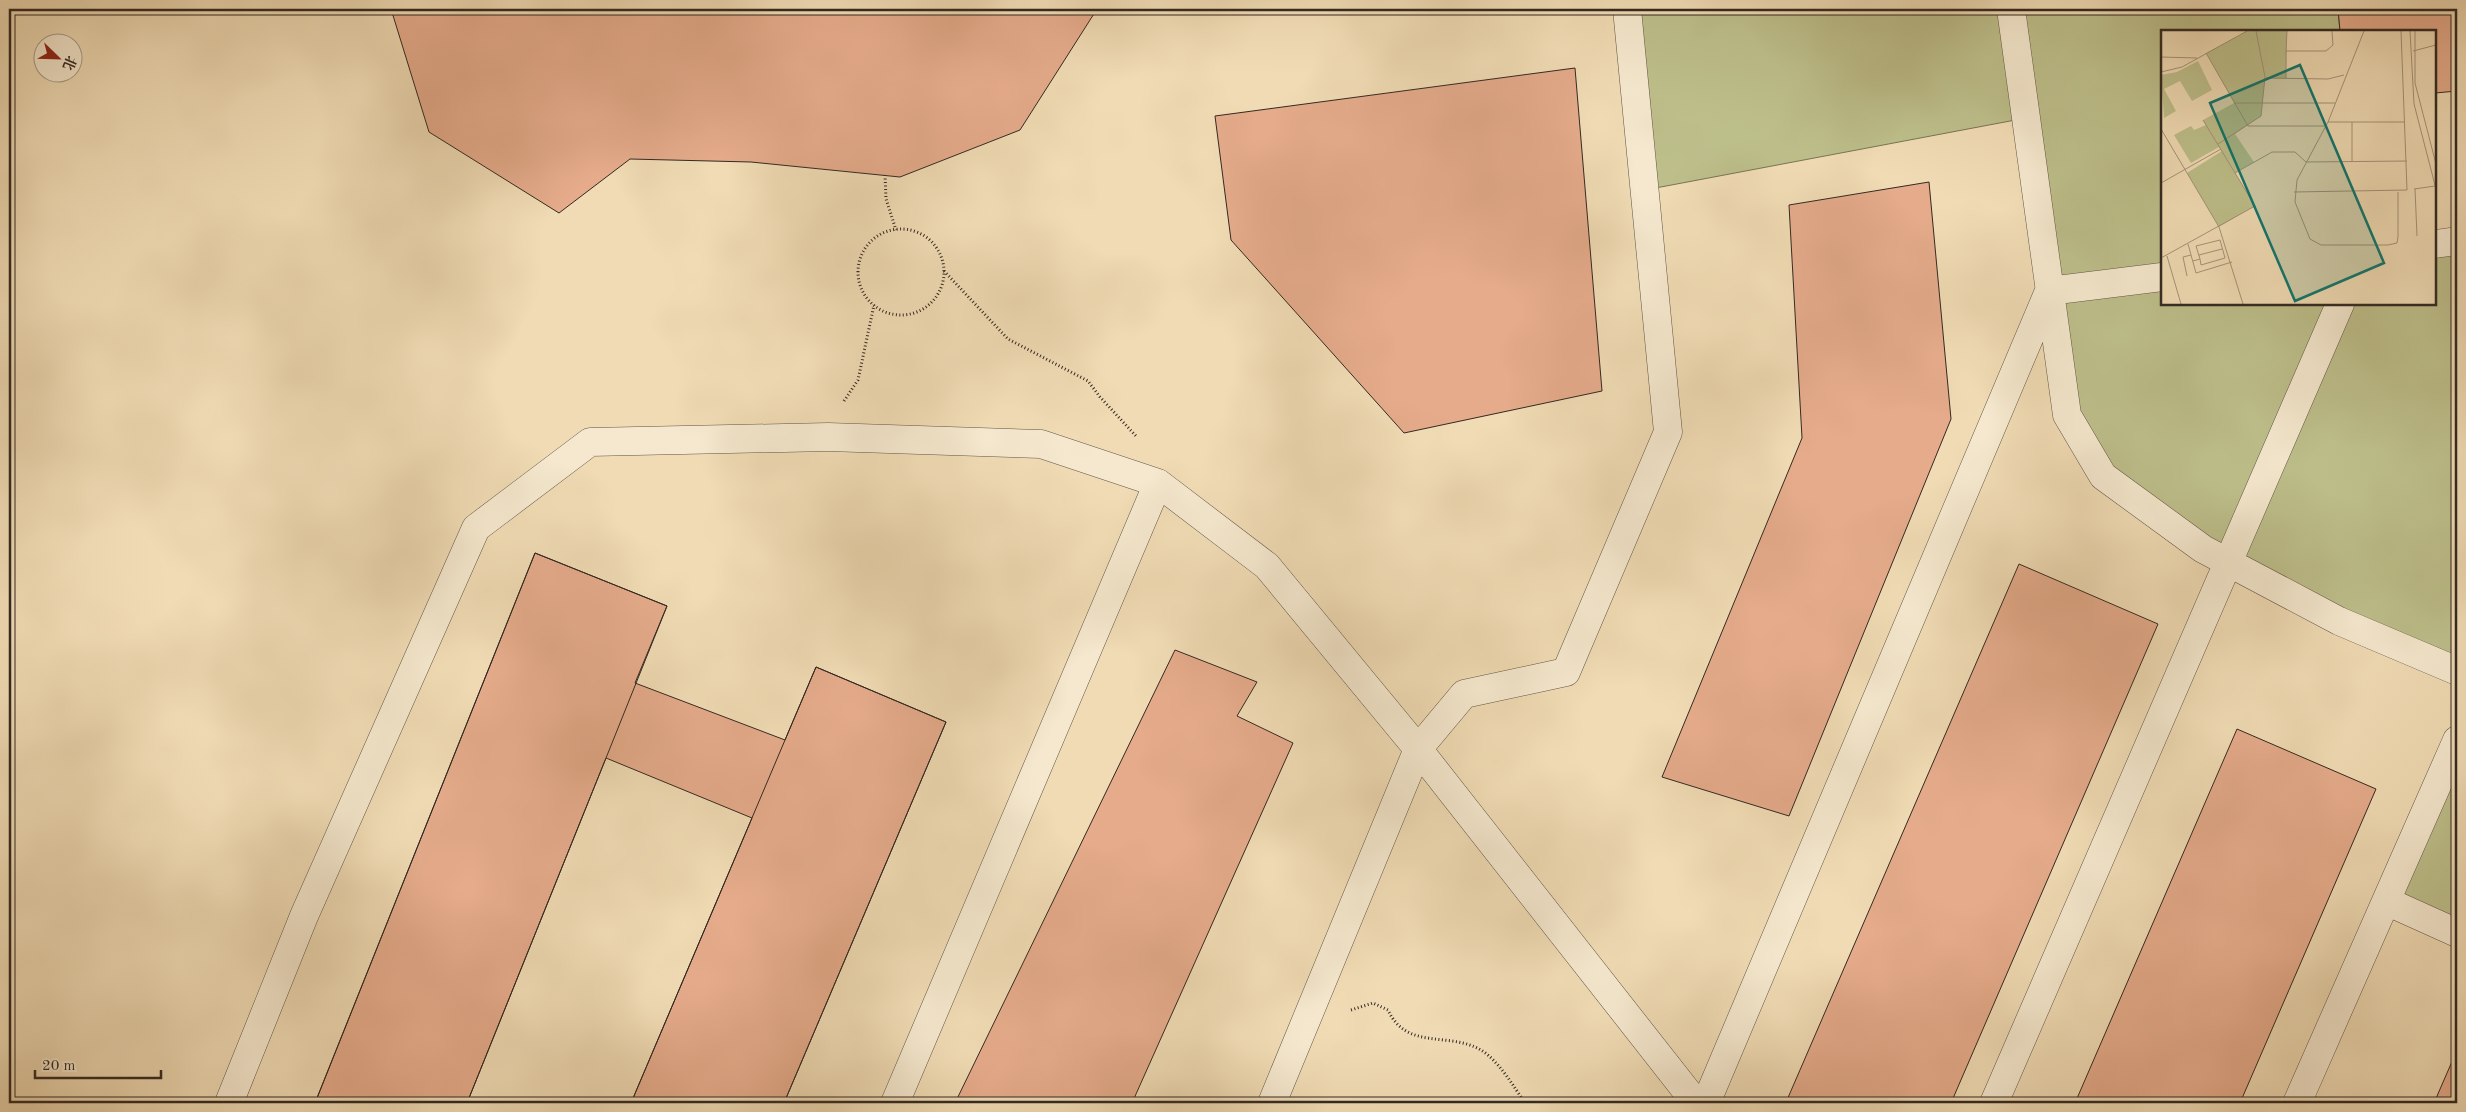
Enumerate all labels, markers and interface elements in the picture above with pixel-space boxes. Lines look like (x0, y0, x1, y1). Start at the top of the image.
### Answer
inset map (2161, 30, 2436, 305)
north arrow (32, 32, 82, 82)
text: 北 (60, 54, 79, 72)
scale bar (35, 1047, 161, 1079)
text: 20 m (42, 1059, 76, 1074)

